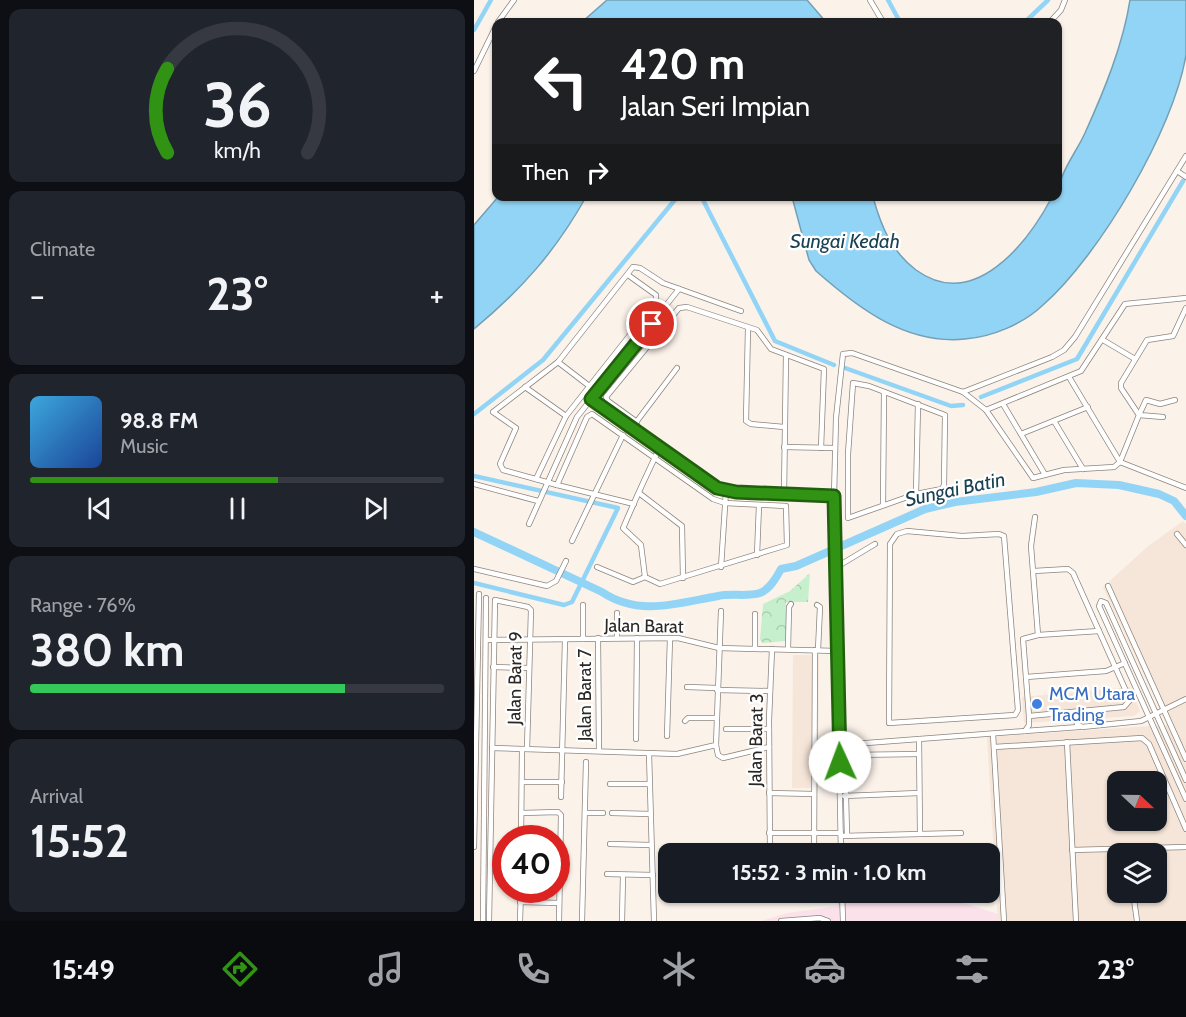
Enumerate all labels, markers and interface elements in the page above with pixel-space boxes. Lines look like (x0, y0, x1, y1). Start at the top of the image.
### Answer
text: 420 m (621, 38, 745, 90)
icon: left (522, 42, 600, 120)
text: 36 (203, 67, 271, 143)
text: Jalan Seri Impian (621, 90, 810, 123)
text: km/h (214, 137, 260, 163)
icon: right (581, 156, 614, 189)
text: Then (522, 159, 569, 186)
water label: Sungai Kedah (790, 229, 900, 253)
text: Climate (30, 237, 95, 261)
text: 23° (206, 267, 268, 321)
text: − (30, 275, 45, 315)
text: + (429, 275, 444, 315)
pin (626, 298, 677, 349)
icon: arrive (635, 307, 668, 340)
text: 98.8 FM (120, 407, 198, 434)
text: Music (120, 434, 168, 458)
water label: Sungai Batin (903, 467, 1007, 511)
icon: previous (83, 492, 116, 525)
icon: pause (221, 492, 254, 525)
icon: next (359, 492, 392, 525)
text: Range · 76% (30, 593, 136, 617)
street label: Jalan Barat (603, 614, 684, 638)
text: 380 km (30, 623, 184, 677)
street label: Jalan Barat 9 (503, 631, 527, 726)
street label: Jalan Barat 7 (574, 649, 596, 742)
place label: MCM Utara Trading (1049, 683, 1135, 726)
street label: Jalan Barat 3 (744, 693, 768, 788)
marker: MCM Utara Trading (1030, 697, 1044, 711)
position arrow (808, 730, 872, 794)
north arrow (1107, 771, 1167, 831)
map controls (1107, 771, 1167, 903)
text: Arrival (30, 784, 83, 808)
text: 15:52 (30, 814, 129, 868)
speed limit sign: 40 (492, 825, 570, 903)
button: layers (1107, 843, 1167, 903)
text: 15:52 · 3 min · 1.0 km (732, 859, 926, 886)
icon: directions (219, 948, 261, 990)
icon: music (365, 948, 407, 990)
icon: phone (512, 948, 554, 990)
icon: climate (658, 948, 700, 990)
icon: car (804, 948, 846, 990)
icon: filters (951, 948, 993, 990)
text: 15:49 (52, 953, 115, 986)
text: 23° (1097, 953, 1134, 986)

